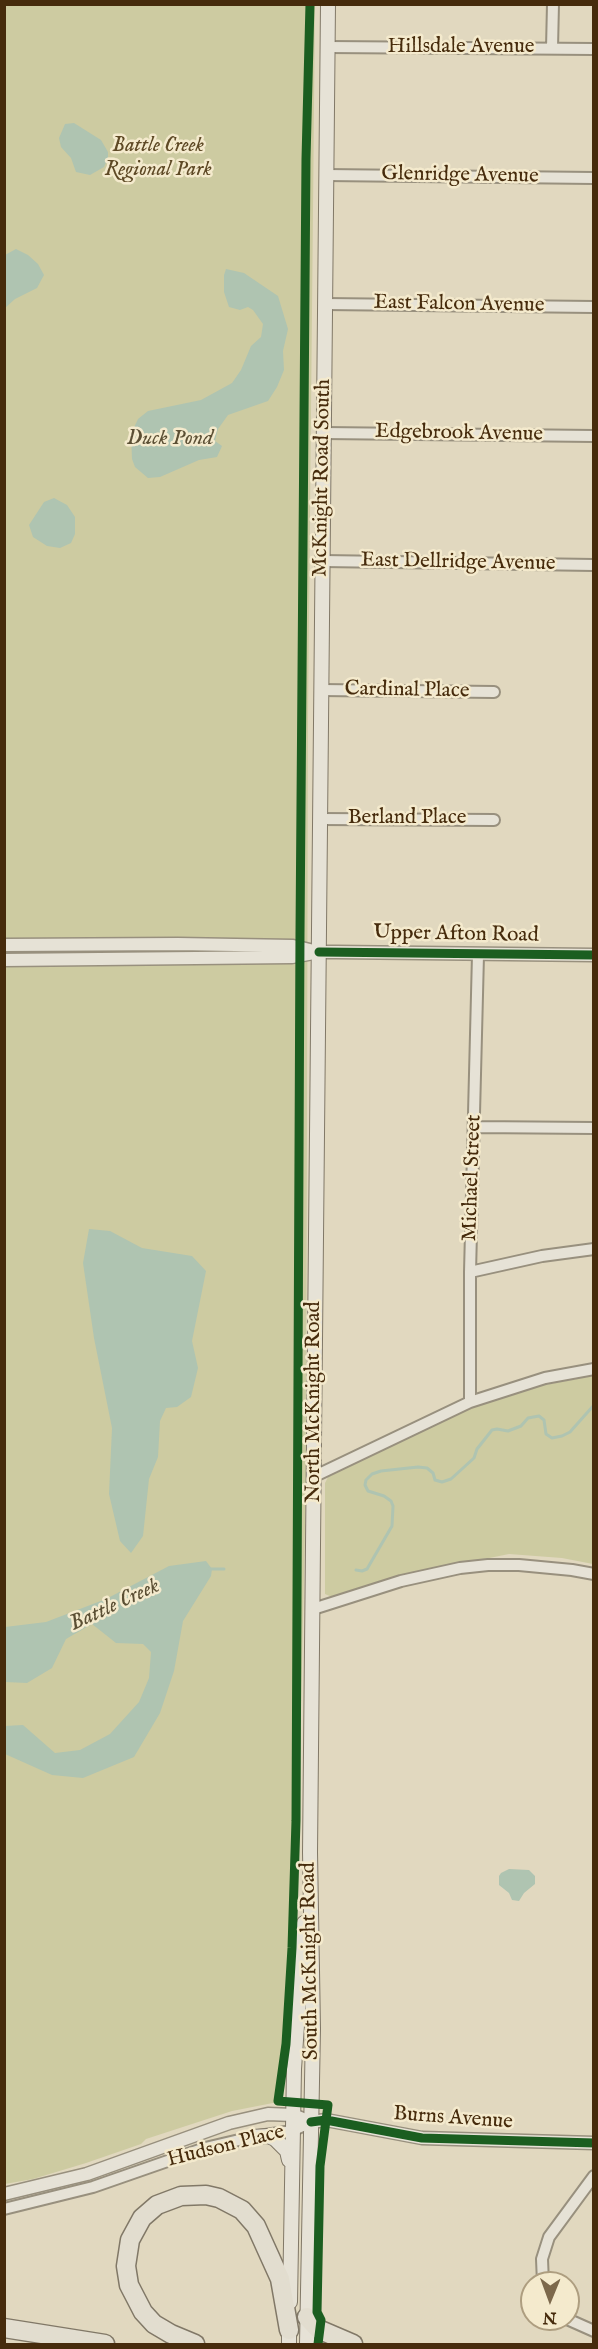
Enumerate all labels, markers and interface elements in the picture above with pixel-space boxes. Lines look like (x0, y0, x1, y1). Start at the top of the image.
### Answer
street label: Hillsdale Avenue (388, 35, 534, 61)
park label: Battle Creek Regional Park (104, 134, 212, 184)
street label: Glenridge Avenue (381, 162, 539, 190)
street label: East Falcon Avenue (373, 291, 545, 319)
street label: McKnight Road South (309, 379, 337, 577)
street label: Edgebrook Avenue (375, 420, 543, 448)
water label: Duck Pond (127, 426, 213, 452)
street label: East Dellridge Avenue (360, 549, 556, 577)
street label: Cardinal Place (344, 677, 470, 705)
street label: Berland Place (348, 806, 466, 832)
street label: Upper Afton Road (373, 921, 539, 949)
street label: Michael Street (458, 1114, 488, 1242)
street label: North McKnight Road (302, 1301, 328, 1503)
water label: Battle Creek (66, 1574, 164, 1638)
street label: South McKnight Road (297, 1862, 325, 2060)
street label: Burns Avenue (392, 2102, 514, 2136)
street label: Hudson Place (165, 2120, 287, 2174)
north arrow (520, 2271, 580, 2331)
text: N (543, 2307, 557, 2327)

